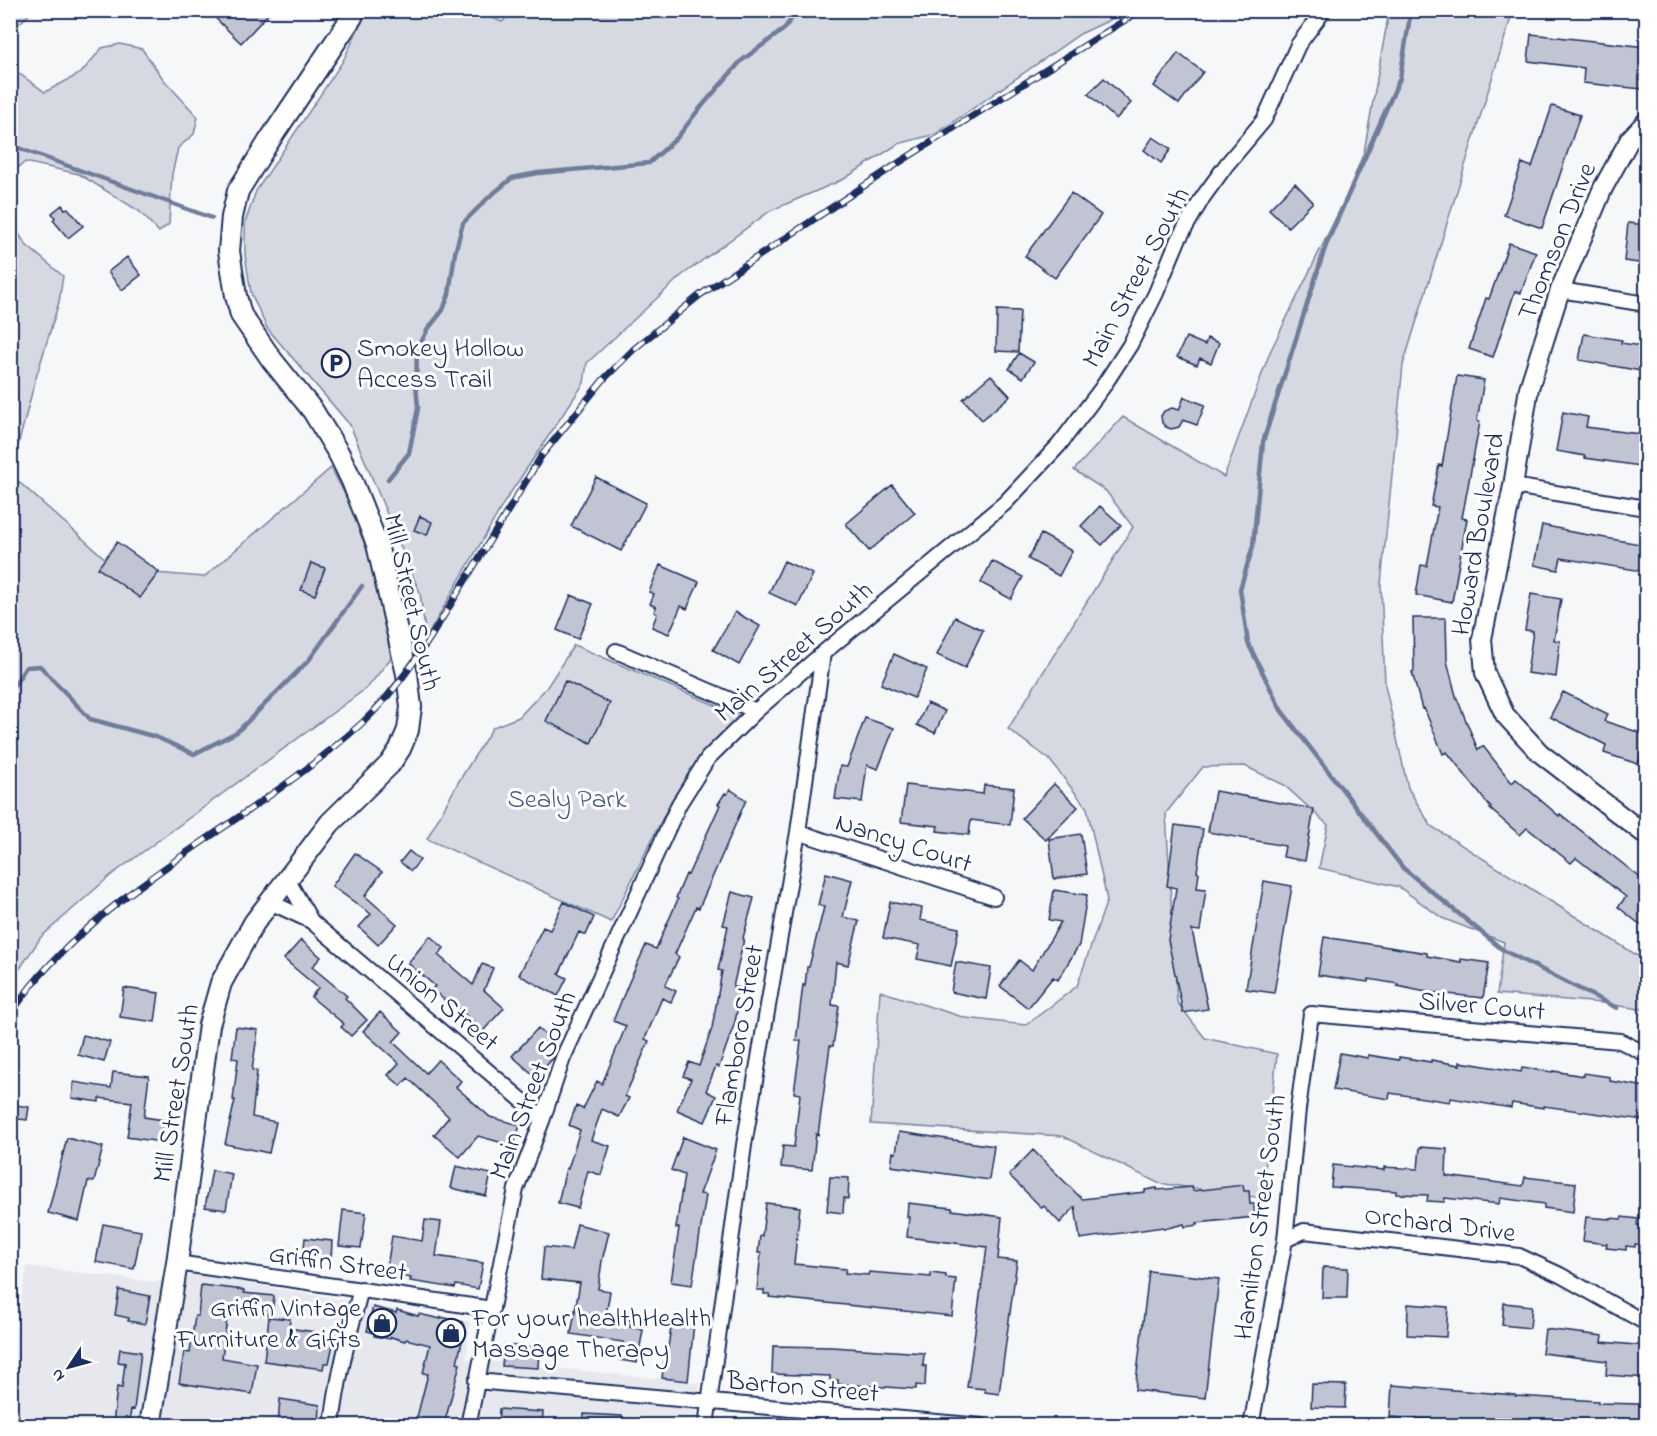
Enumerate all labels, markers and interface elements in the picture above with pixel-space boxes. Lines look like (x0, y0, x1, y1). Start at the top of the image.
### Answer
street label: Thomson Drive (1509, 156, 1608, 327)
street label: Main Street South (1073, 181, 1201, 375)
place label: Smokey Hollow Access Trail (357, 330, 524, 400)
parking icon: Smokey Hollow Access Trail (320, 347, 352, 379)
street label: Howard Boulevard (1442, 430, 1516, 639)
street label: Mill Street South (371, 510, 450, 695)
street label: Main Street South (707, 573, 883, 733)
park label: Sealy Park (507, 781, 627, 820)
street label: Nancy Court (830, 804, 977, 885)
street label: Flamboro Street (705, 942, 776, 1130)
street label: Union Street (376, 944, 507, 1062)
street label: Silver Court (1417, 983, 1547, 1032)
street label: Main Street South (480, 986, 588, 1186)
street label: Mill Street South (144, 1001, 211, 1186)
street label: Hamilton Street South (1225, 1092, 1298, 1342)
street label: Orchard Drive (1362, 1197, 1518, 1254)
street label: Griffin Street (266, 1235, 409, 1293)
place label: Griffin Vintage Furniture & Gifts (176, 1290, 362, 1360)
place label: For your healthHealth Massage Therapy (471, 1300, 711, 1370)
shop icon: Griffin Vintage Furniture & Gifts (366, 1307, 398, 1339)
shop icon: For your healthHealth Massage Therapy (435, 1317, 467, 1349)
north arrow (39, 1337, 99, 1397)
street label: Barton Street (724, 1362, 880, 1415)
text: N (45, 1363, 71, 1386)

